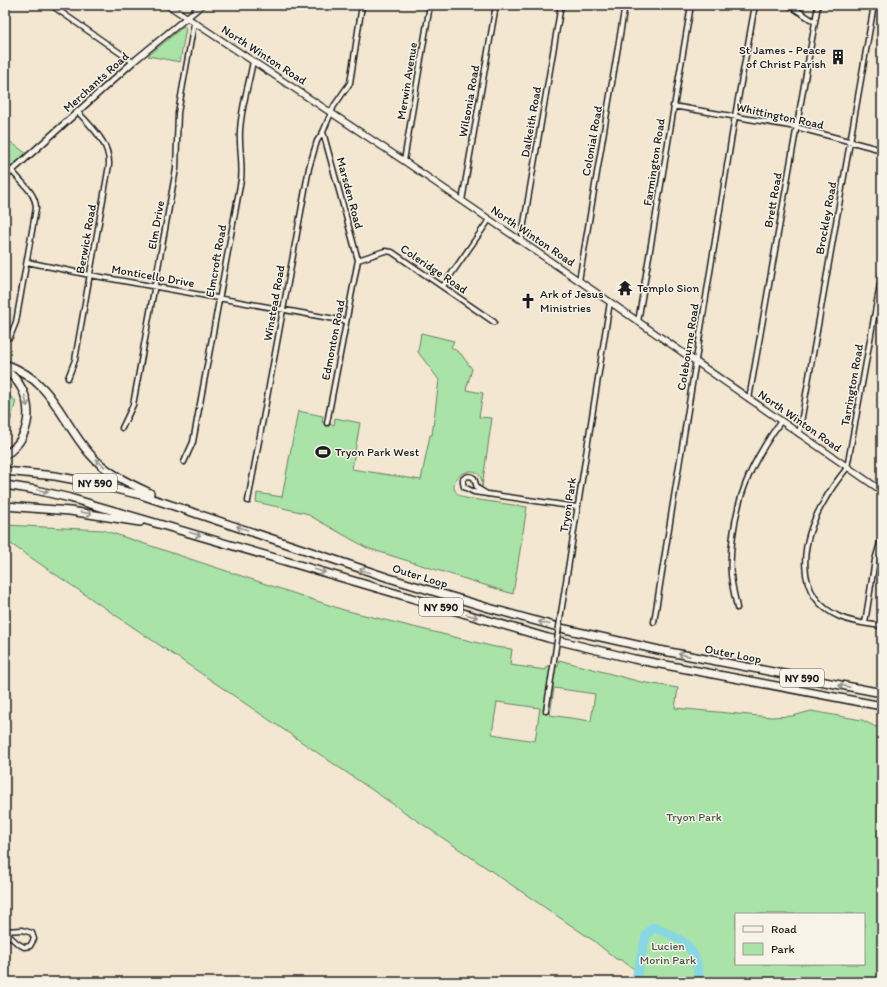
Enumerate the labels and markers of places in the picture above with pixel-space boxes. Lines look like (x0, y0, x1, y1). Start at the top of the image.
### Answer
place label: St James - Peace of Christ Parish (739, 43, 826, 71)
building icon: St James - Peace of Christ Parish (829, 48, 847, 66)
temple icon: Templo Sion (616, 279, 634, 297)
place label: Templo Sion (637, 281, 699, 295)
place label: Ark of Jesus Ministries (540, 287, 604, 315)
church icon: Ark of Jesus Ministries (519, 292, 537, 310)
sports icon: Tryon Park West (314, 443, 332, 461)
place label: Tryon Park West (335, 445, 420, 459)

